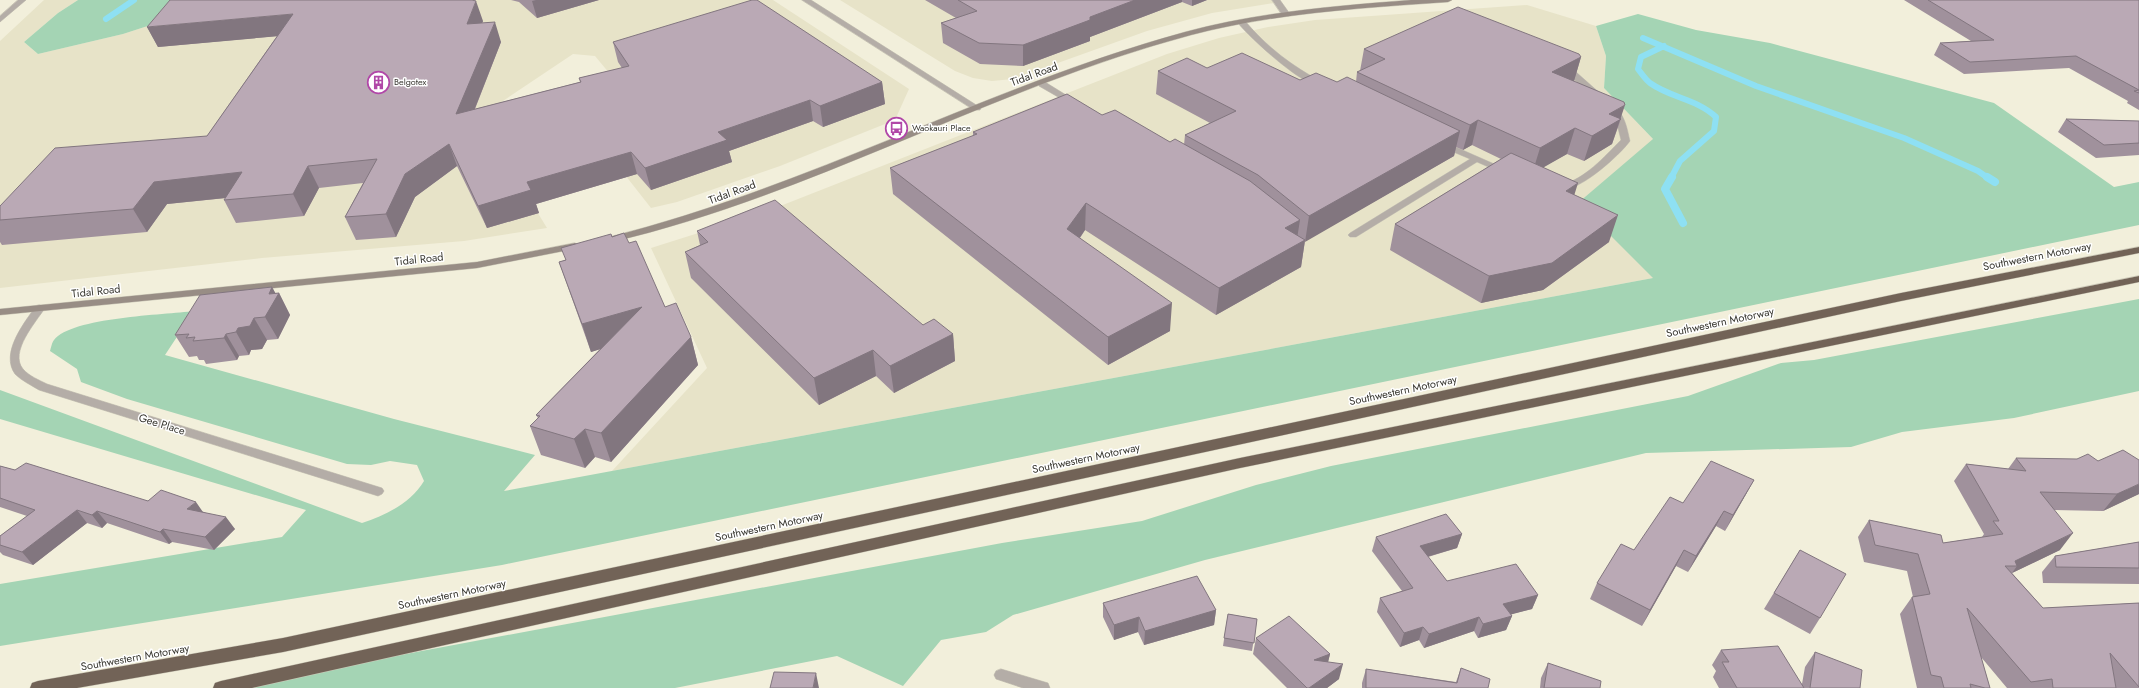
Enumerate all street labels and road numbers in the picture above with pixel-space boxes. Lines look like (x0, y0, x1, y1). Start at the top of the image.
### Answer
street label: Tidal Road (1008, 58, 1060, 90)
street label: Tidal Road (706, 176, 758, 208)
street label: Southwestern Motorway (1981, 238, 2093, 274)
street label: Tidal Road (394, 248, 444, 270)
street label: Tidal Road (71, 280, 121, 302)
street label: Southwestern Motorway (1665, 303, 1776, 341)
street label: Southwestern Motorway (1348, 371, 1459, 409)
street label: Gee Place (137, 409, 188, 439)
street label: Southwestern Motorway (1031, 439, 1142, 477)
street label: Southwestern Motorway (714, 507, 825, 545)
street label: Southwestern Motorway (397, 575, 508, 613)
street label: Southwestern Motorway (79, 640, 191, 674)

